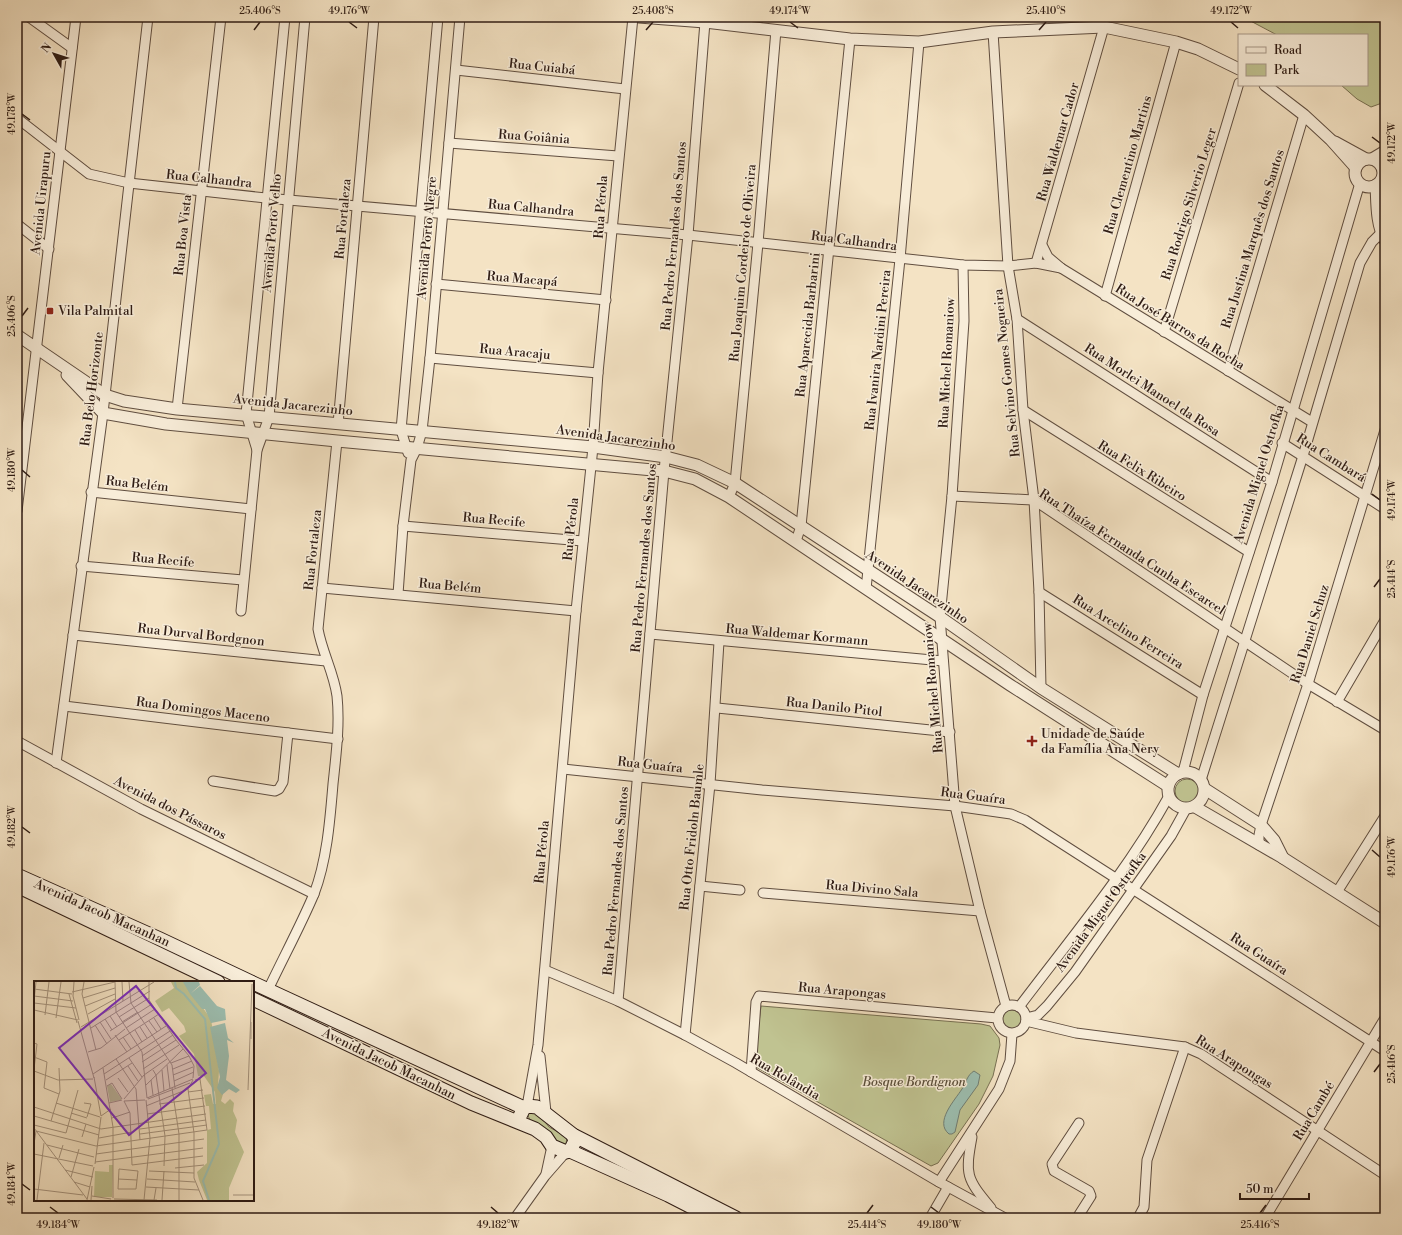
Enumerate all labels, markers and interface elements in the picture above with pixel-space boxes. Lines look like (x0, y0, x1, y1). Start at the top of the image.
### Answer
text: 25.406°S (239, 5, 281, 17)
text: 49.176°W (328, 5, 371, 17)
text: 25.408°S (632, 5, 674, 17)
text: 49.174°W (769, 5, 812, 17)
text: 25.410°S (1026, 5, 1066, 17)
text: 49.172°W (1210, 5, 1253, 17)
north arrow (34, 34, 74, 74)
legend (1238, 34, 1368, 86)
text: N (39, 40, 55, 56)
text: Road (1274, 43, 1302, 58)
street label: Rua Cuiabá (508, 56, 576, 78)
text: Park (1274, 63, 1300, 78)
street label: Rua Waldemar Cador (1033, 80, 1083, 203)
text: 49.178°W (6, 92, 18, 135)
street label: Rua Clementino Martins (1101, 93, 1156, 236)
text: 49.172°W (1386, 121, 1398, 164)
street label: Rua Rodrigo Silverio Leger (1158, 125, 1220, 282)
street label: Rua Goiânia (498, 127, 571, 148)
street label: Rua Pedro Fernandes dos Santos (658, 140, 690, 331)
street label: Rua Justina Marquês dos Santos (1218, 147, 1288, 331)
street label: Avenida Uirapuru (27, 150, 54, 257)
street label: Rua Joaquim Cordeiro de Oliveira (726, 163, 760, 363)
street label: Rua Calhandra (165, 167, 253, 192)
street label: Avenida Porto Velho (259, 173, 285, 294)
street label: Rua Pérola (591, 174, 611, 239)
street label: Avenida Porto Alegre (414, 175, 440, 301)
street label: Rua Fortaleza (331, 177, 355, 260)
street label: Rua Boa Vista (171, 193, 195, 276)
street label: Rua Calhandra (487, 196, 575, 220)
street label: Rua Calhandra (810, 228, 898, 254)
street label: Rua Aparecida Barbarini (792, 252, 824, 398)
street label: Rua Macapá (486, 268, 558, 290)
street label: Rua Ivanira Nardini Pereira (862, 268, 894, 431)
street label: Rua José Barros da Rocha (1112, 281, 1248, 374)
street label: Rua Selvino Gomes Nogueira (990, 288, 1024, 458)
text: 25.406°S (6, 295, 18, 337)
street label: Rua Michel Romaniow (936, 296, 958, 429)
place label: Vila Palmital (57, 303, 134, 319)
marker: Vila Palmital (45, 306, 55, 316)
street label: Rua Belo Horizonte (77, 330, 107, 447)
street label: Rua Morlei Manoel da Rosa (1081, 340, 1223, 440)
street label: Rua Aracaju (479, 341, 552, 363)
street label: Avenida Jacarezinho (231, 391, 354, 419)
street label: Avenida Miguel Ostrofka (1230, 402, 1288, 546)
street label: Avenida Jacarezinho (554, 422, 677, 454)
street label: Rua Cambará (1293, 430, 1369, 486)
street label: Rua Felix Ribeiro (1095, 437, 1189, 505)
text: 49.180°W (6, 447, 18, 492)
street label: Rua Pedro Fernandes dos Santos (628, 462, 660, 653)
street label: Rua Belém (105, 473, 170, 495)
text: 49.174°W (1386, 478, 1398, 521)
street label: Rua Thaíza Fernanda Cunha Escarcel (1036, 486, 1228, 618)
street label: Rua Pérola (560, 496, 582, 561)
street label: Rua Fortaleza (301, 508, 325, 591)
street label: Rua Recife (462, 509, 526, 531)
street label: Avenida Jacarezinho (862, 546, 971, 627)
street label: Rua Recife (131, 549, 195, 571)
text: 25.414°S (1386, 559, 1398, 598)
street label: Rua Belém (418, 575, 483, 597)
street label: Rua Daniel Schuz (1287, 583, 1333, 685)
street label: Rua Arcelino Ferreira (1070, 591, 1187, 673)
street label: Rua Durval Bordgnon (137, 620, 266, 650)
street label: Rua Waldemar Kormann (725, 621, 869, 649)
street label: Rua Michel Romaniow (919, 621, 947, 754)
street label: Rua Domingos Maceno (135, 694, 271, 726)
street label: Rua Danilo Pitol (785, 694, 883, 720)
place label: Unidade de Saúde da Família Ana Nery (1041, 726, 1160, 757)
marker: Unidade de Saúde da Família Ana Nery (1026, 735, 1038, 747)
street label: Rua Guaíra (617, 754, 684, 776)
street label: Rua Otto Fridoln Baumle (676, 762, 708, 911)
street label: Avenida dos Pássaros (110, 772, 229, 843)
street label: Rua Guaíra (939, 784, 1007, 808)
street label: Rua Pedro Fernandes dos Santos (600, 785, 632, 976)
text: 49.182°W (6, 805, 18, 849)
street label: Rua Pérola (531, 819, 553, 884)
text: 49.176°W (1386, 835, 1398, 878)
street label: Avenida Miguel Ostrofka (1051, 849, 1150, 976)
street label: Avenida Jacob Macanhan (31, 875, 173, 950)
street label: Rua Divino Sala (825, 877, 919, 901)
street label: Rua Guaíra (1227, 929, 1291, 979)
street label: Rua Arapongas (797, 979, 887, 1003)
inset map (34, 981, 254, 1201)
street label: Avenida Jacob Macanhan (319, 1024, 459, 1103)
street label: Rua Arapongas (1192, 1032, 1276, 1092)
text: 25.416°S (1386, 1044, 1398, 1083)
street label: Rua Rolândia (747, 1051, 823, 1104)
park label: Bosque Bordignon (861, 1074, 967, 1090)
street label: Rua Cambé (1290, 1078, 1338, 1144)
text: 49.184°W (6, 1161, 18, 1206)
scale bar (1240, 1175, 1309, 1201)
text: 50 m (1246, 1182, 1274, 1197)
text: 49.184°W (36, 1219, 81, 1231)
text: 49.182°W (476, 1219, 520, 1231)
text: 25.414°S (848, 1219, 887, 1231)
text: 49.180°W (917, 1219, 962, 1231)
text: 25.416°S (1241, 1219, 1280, 1231)

